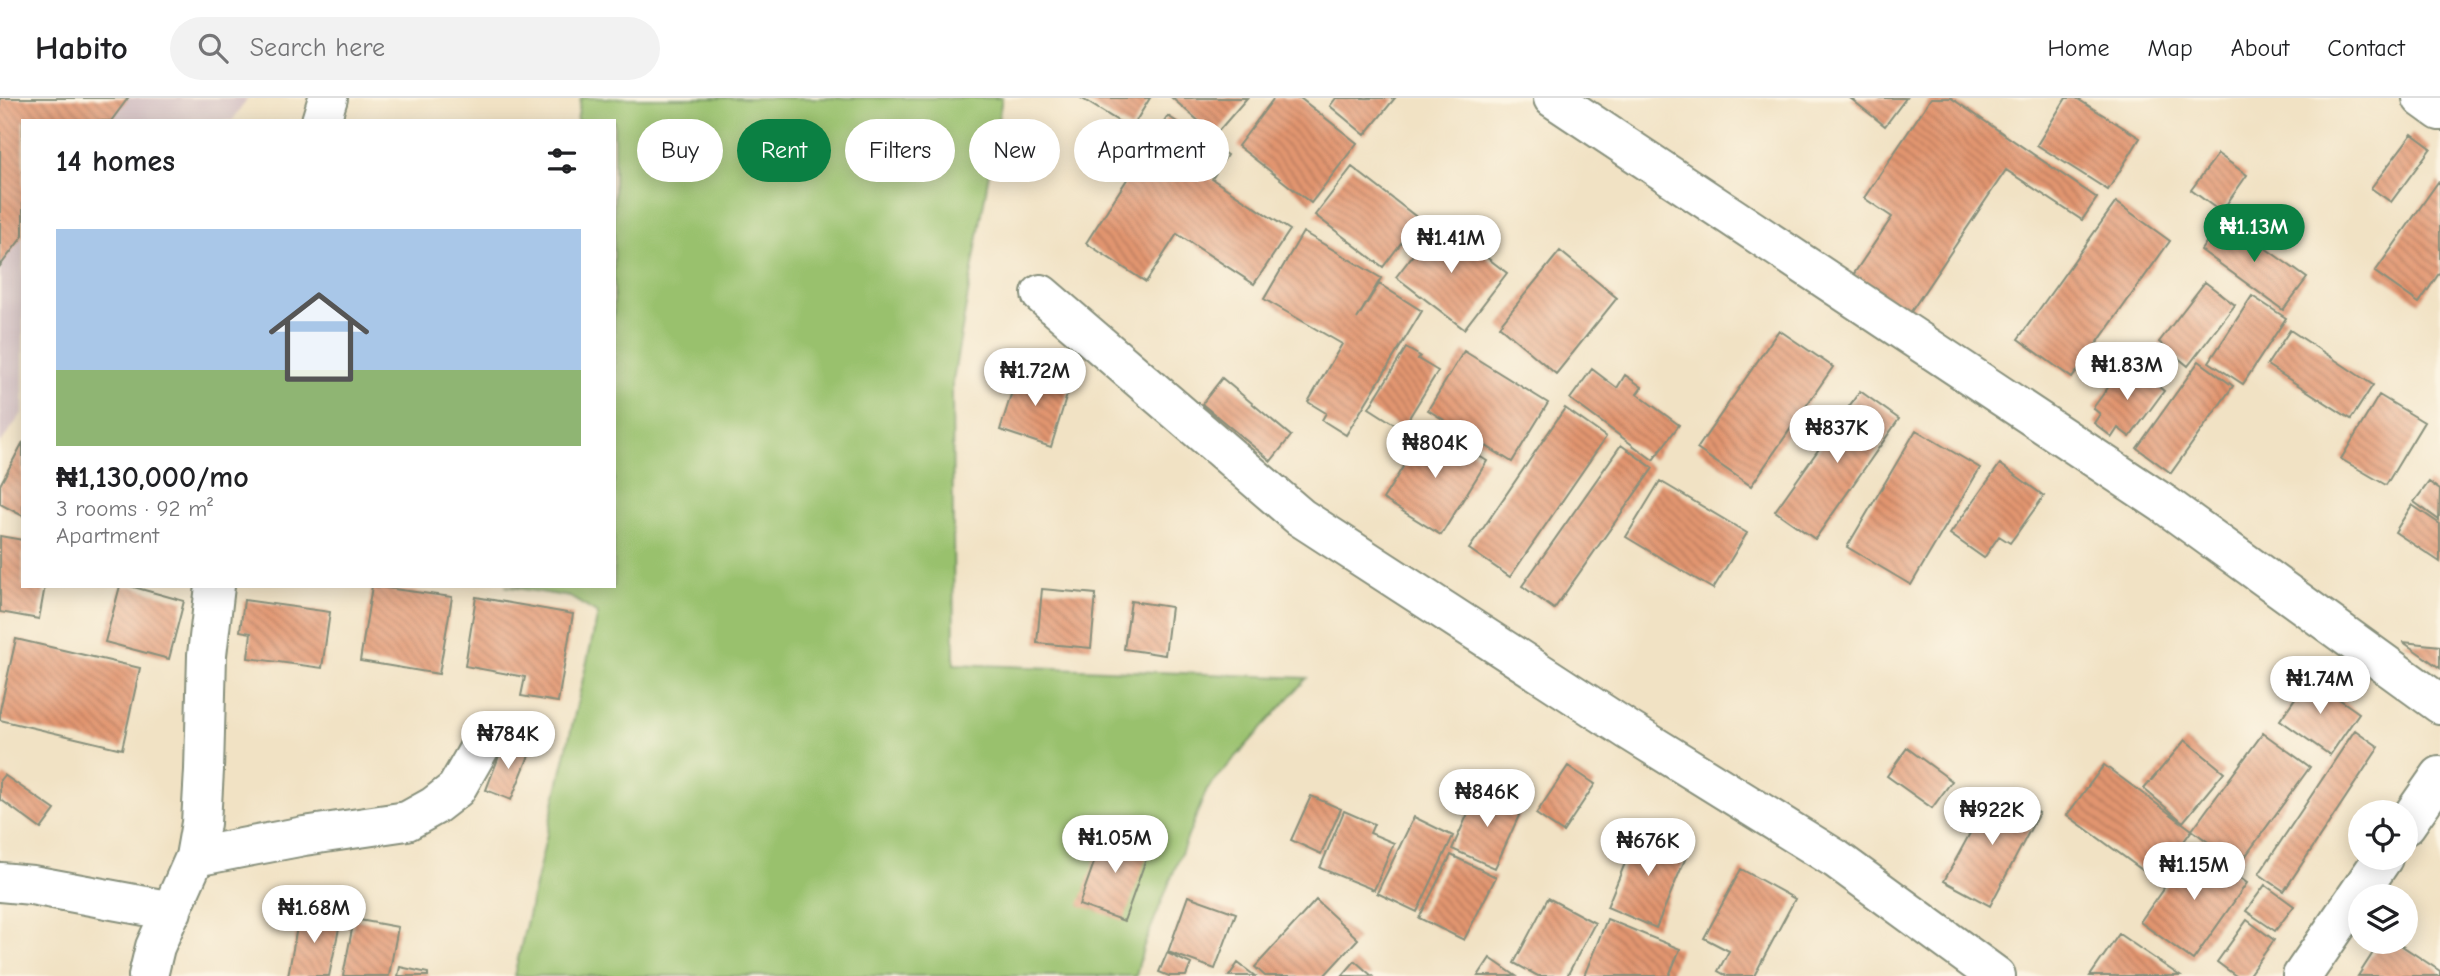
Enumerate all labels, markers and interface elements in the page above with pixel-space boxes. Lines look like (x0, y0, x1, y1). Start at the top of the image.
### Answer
search box (170, 17, 660, 80)
text: Habito (35, 29, 128, 67)
icon: search (194, 29, 232, 67)
text: Search here (250, 33, 385, 63)
text: Home (2048, 34, 2109, 62)
text: Map (2147, 34, 2193, 62)
text: About (2231, 34, 2289, 62)
text: Contact (2327, 34, 2405, 62)
chip: Buy (637, 119, 723, 182)
chip: Rent (737, 119, 831, 182)
chip: Filters (845, 119, 955, 182)
chip: New (969, 119, 1060, 182)
chip: Apartment (1074, 119, 1229, 182)
icon: filters (543, 142, 581, 180)
text: 14 homes (56, 144, 175, 179)
pin: ₦1.13M (2197, 204, 2311, 264)
text: ₦1.13M (2220, 213, 2288, 240)
pin: ₦1.41M (1394, 216, 1508, 275)
text: ₦1.41M (1417, 224, 1485, 251)
icon: home (256, 274, 382, 400)
pin: ₦1.83M (2070, 342, 2184, 402)
pin: ₦1.72M (978, 348, 1092, 408)
text: ₦1.83M (2091, 351, 2163, 378)
text: ₦1.72M (1000, 357, 1070, 384)
pin: ₦837K (1788, 406, 1886, 465)
text: ₦837K (1805, 414, 1869, 441)
pin: ₦804K (1386, 420, 1484, 480)
text: ₦804K (1402, 429, 1468, 456)
text: ₦1,130,000/mo (56, 460, 249, 495)
text: 3 rooms · 92 m² (56, 495, 213, 522)
text: Apartment (56, 522, 159, 549)
pin: ₦1.74M (2263, 656, 2377, 716)
text: ₦1.74M (2286, 665, 2354, 692)
pin: ₦784K (459, 712, 557, 771)
text: ₦784K (477, 720, 539, 747)
pin: ₦846K (1438, 770, 1536, 829)
text: ₦846K (1455, 778, 1519, 805)
pin: ₦922K (1943, 788, 2041, 847)
text: ₦922K (1960, 796, 2024, 823)
map controls (2348, 800, 2418, 954)
button: locate (2348, 800, 2418, 870)
pin: ₦1.05M (1058, 816, 1172, 875)
pin: ₦676K (1599, 818, 1697, 878)
text: ₦1.05M (1078, 824, 1152, 851)
text: ₦676K (1616, 827, 1680, 854)
pin: ₦1.15M (2137, 842, 2251, 902)
text: ₦1.15M (2159, 851, 2229, 878)
button: layers (2348, 884, 2418, 954)
pin: ₦1.68M (257, 886, 371, 945)
text: ₦1.68M (278, 894, 350, 921)

